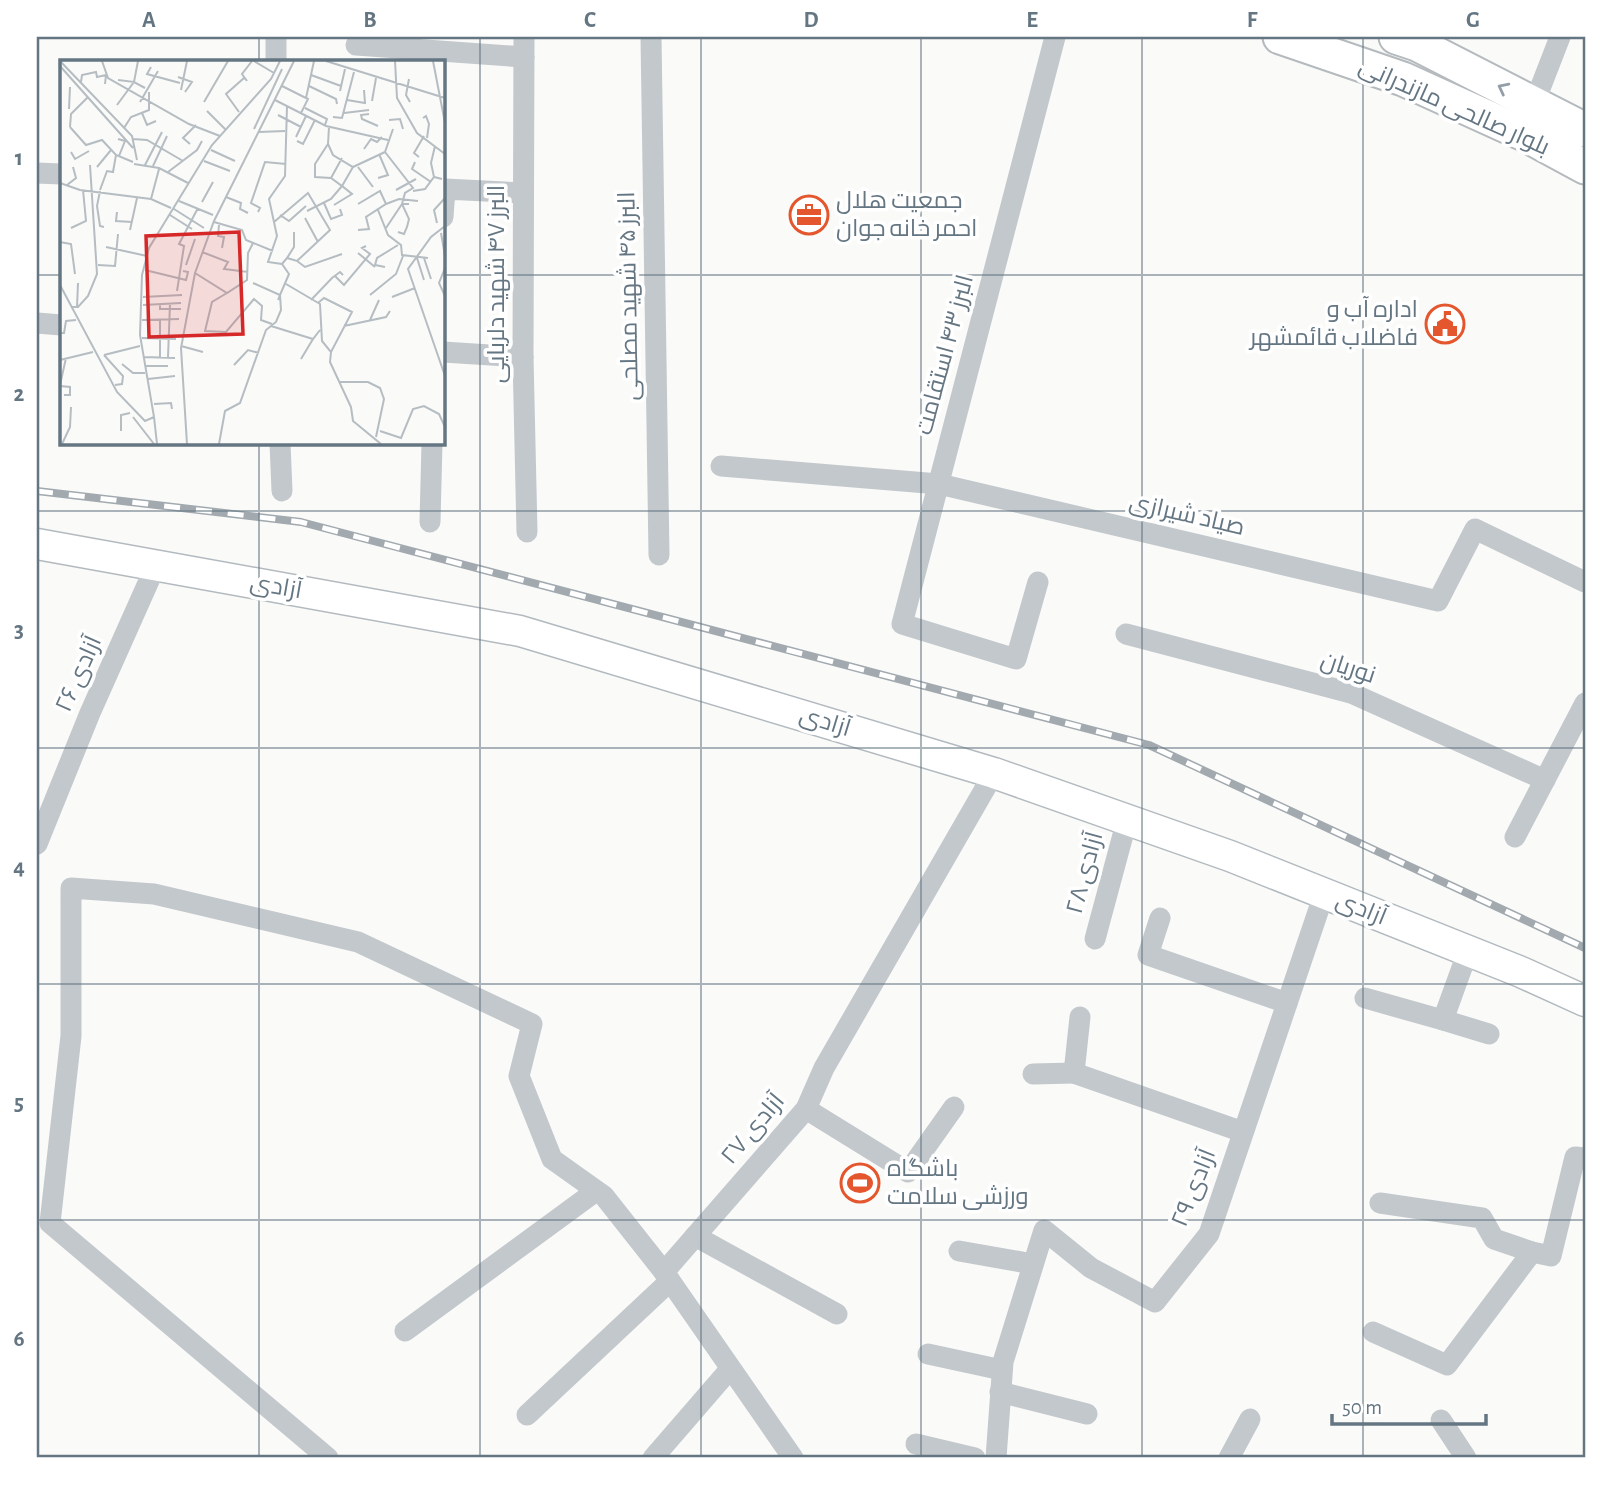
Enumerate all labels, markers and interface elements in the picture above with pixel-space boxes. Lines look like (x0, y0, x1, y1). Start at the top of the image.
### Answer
text: A (142, 9, 156, 32)
text: B (363, 9, 377, 32)
text: C (584, 9, 596, 32)
text: D (803, 9, 819, 32)
text: E (1026, 9, 1038, 32)
text: F (1247, 9, 1258, 32)
text: G (1466, 9, 1480, 32)
street label: بلوار صالحی مازندرانی (1355, 54, 1553, 161)
inset map (60, 60, 444, 444)
one-way arrow (1498, 82, 1510, 96)
text: 1 (15, 147, 23, 170)
street label: البرز ۴۷ شهید دلربایی (484, 185, 510, 383)
place label: جمعیت هلال احمر خانه جوان (836, 189, 977, 242)
street label: البرز ۴۵ شهید مصلحی (614, 191, 644, 401)
office icon: جمعیت هلال احمر خانه جوان (788, 194, 830, 236)
street label: البرز ۴۳ استقامت (912, 272, 978, 438)
place label: اداره آب و فاضلاب قائمشهر (1248, 296, 1418, 351)
public building icon: اداره آب و فاضلاب قائمشهر (1424, 303, 1466, 345)
text: 2 (14, 383, 25, 406)
street label: صیاد شیرازی (1127, 489, 1247, 541)
street label: آزادی (248, 569, 305, 604)
text: 3 (14, 619, 24, 642)
street label: آزادی ۲۶ (50, 631, 107, 716)
street label: نوریان (1317, 648, 1378, 689)
street label: آزادی (796, 701, 855, 742)
street label: آزادی ۲۸ (1061, 828, 1109, 917)
text: 4 (13, 856, 25, 879)
street label: آزادی (1332, 886, 1391, 931)
street label: آزادی ۲۷ (715, 1087, 790, 1169)
text: 5 (14, 1092, 24, 1115)
street label: آزادی ۲۹ (1166, 1145, 1222, 1231)
place label: باشگاه ورزشی سلامت (887, 1156, 1029, 1210)
sports icon: باشگاه ورزشی سلامت (839, 1162, 881, 1204)
text: 6 (13, 1328, 25, 1351)
scale bar (1332, 1383, 1486, 1427)
text: 50 m (1342, 1397, 1382, 1418)

